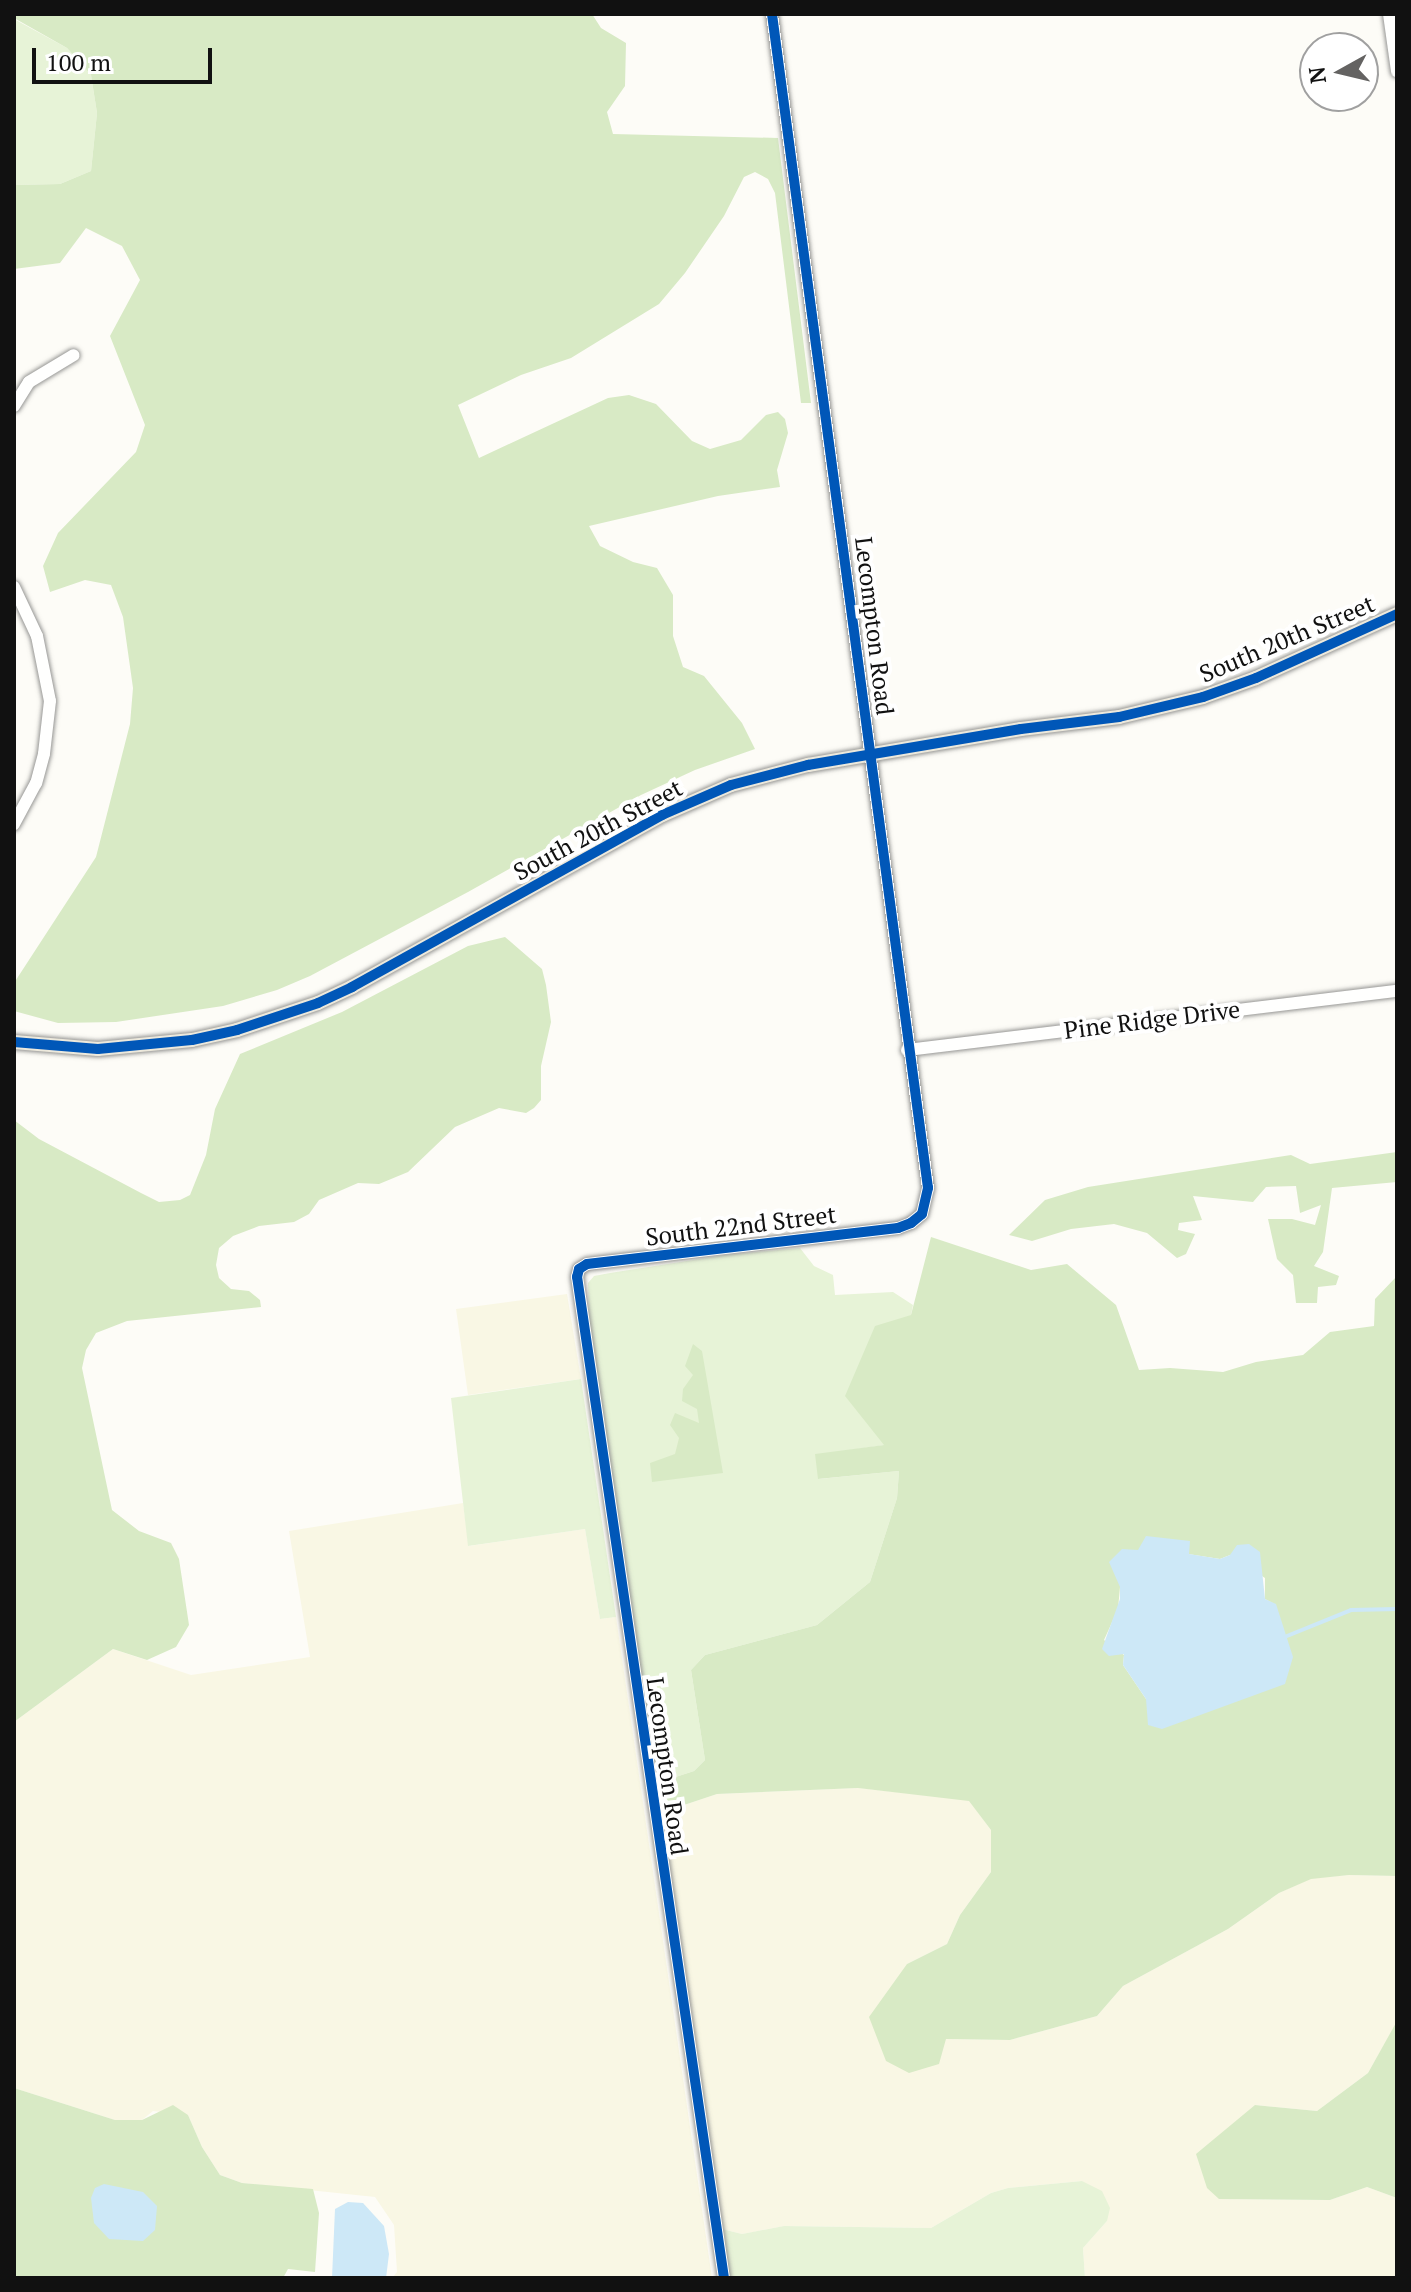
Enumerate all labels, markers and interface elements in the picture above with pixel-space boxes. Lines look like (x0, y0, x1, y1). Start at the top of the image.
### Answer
scale bar (36, 32, 216, 82)
north arrow (1299, 32, 1379, 112)
text: 100 m (46, 46, 111, 78)
text: N (1301, 65, 1332, 85)
street label: Lecompton Road (849, 535, 899, 717)
street label: South 20th Street (1195, 589, 1379, 689)
street label: South 20th Street (509, 773, 687, 887)
street label: Pine Ridge Drive (1062, 995, 1242, 1045)
street label: South 22nd Street (644, 1200, 838, 1252)
street label: Lecompton Road (640, 1675, 694, 1857)

